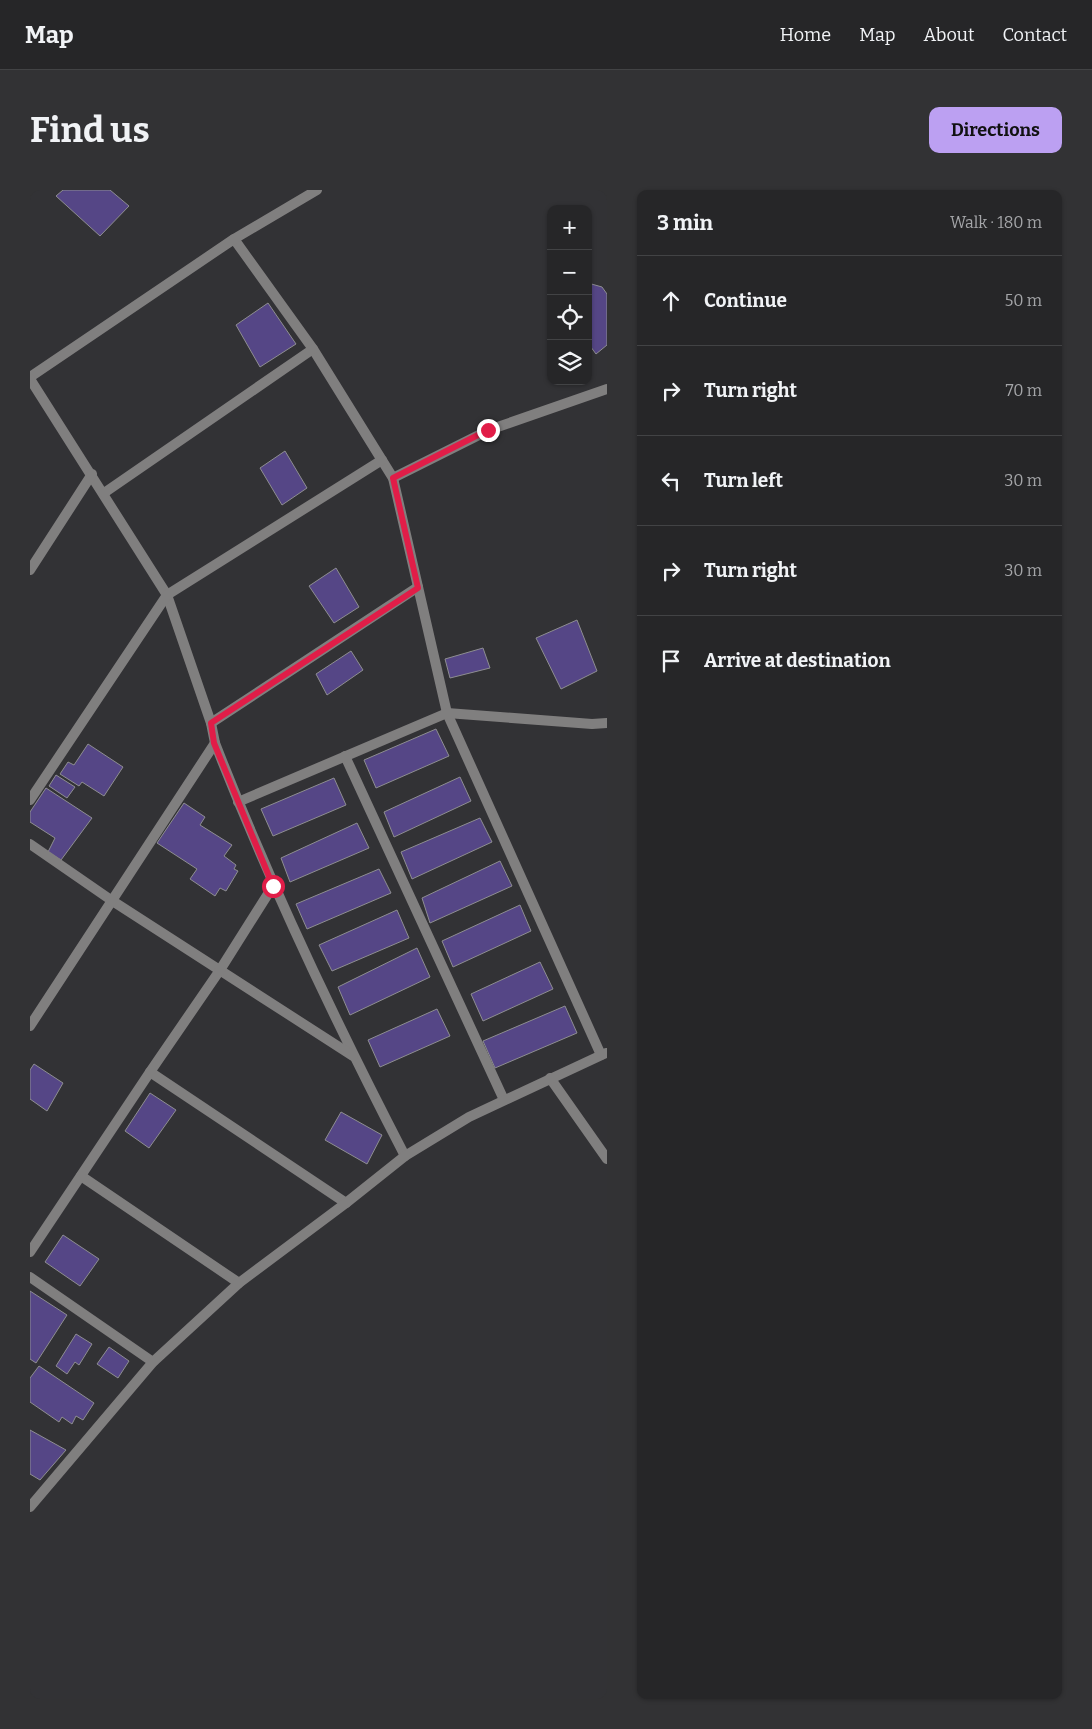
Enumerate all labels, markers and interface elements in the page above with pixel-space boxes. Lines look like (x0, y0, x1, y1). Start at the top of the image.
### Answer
text: Map (25, 21, 74, 49)
text: Home (780, 24, 831, 46)
text: Map (859, 24, 895, 46)
text: About (923, 24, 974, 46)
text: Contact (1002, 24, 1067, 46)
button: Directions (929, 107, 1062, 153)
text: Find us (30, 109, 150, 151)
map controls (547, 205, 592, 385)
button: + (547, 205, 592, 250)
text: 3 min (657, 210, 713, 236)
text: Walk · 180 m (950, 213, 1042, 232)
button: − (547, 250, 592, 295)
icon: ahead (657, 287, 685, 315)
text: Continue (704, 289, 787, 312)
text: 50 m (1005, 291, 1042, 310)
button: locate (547, 295, 592, 340)
button: layers (547, 340, 592, 385)
icon: right (657, 377, 685, 405)
text: Turn right (704, 379, 797, 402)
text: 70 m (1006, 381, 1042, 400)
route end (477, 419, 500, 442)
icon: left (657, 467, 685, 495)
text: Turn left (704, 469, 783, 492)
text: 30 m (1004, 471, 1042, 490)
icon: right (657, 557, 685, 585)
text: Turn right (704, 559, 797, 582)
text: 30 m (1004, 561, 1042, 580)
icon: arrive (657, 647, 685, 675)
text: Arrive at destination (704, 649, 891, 672)
route start (262, 875, 285, 898)

